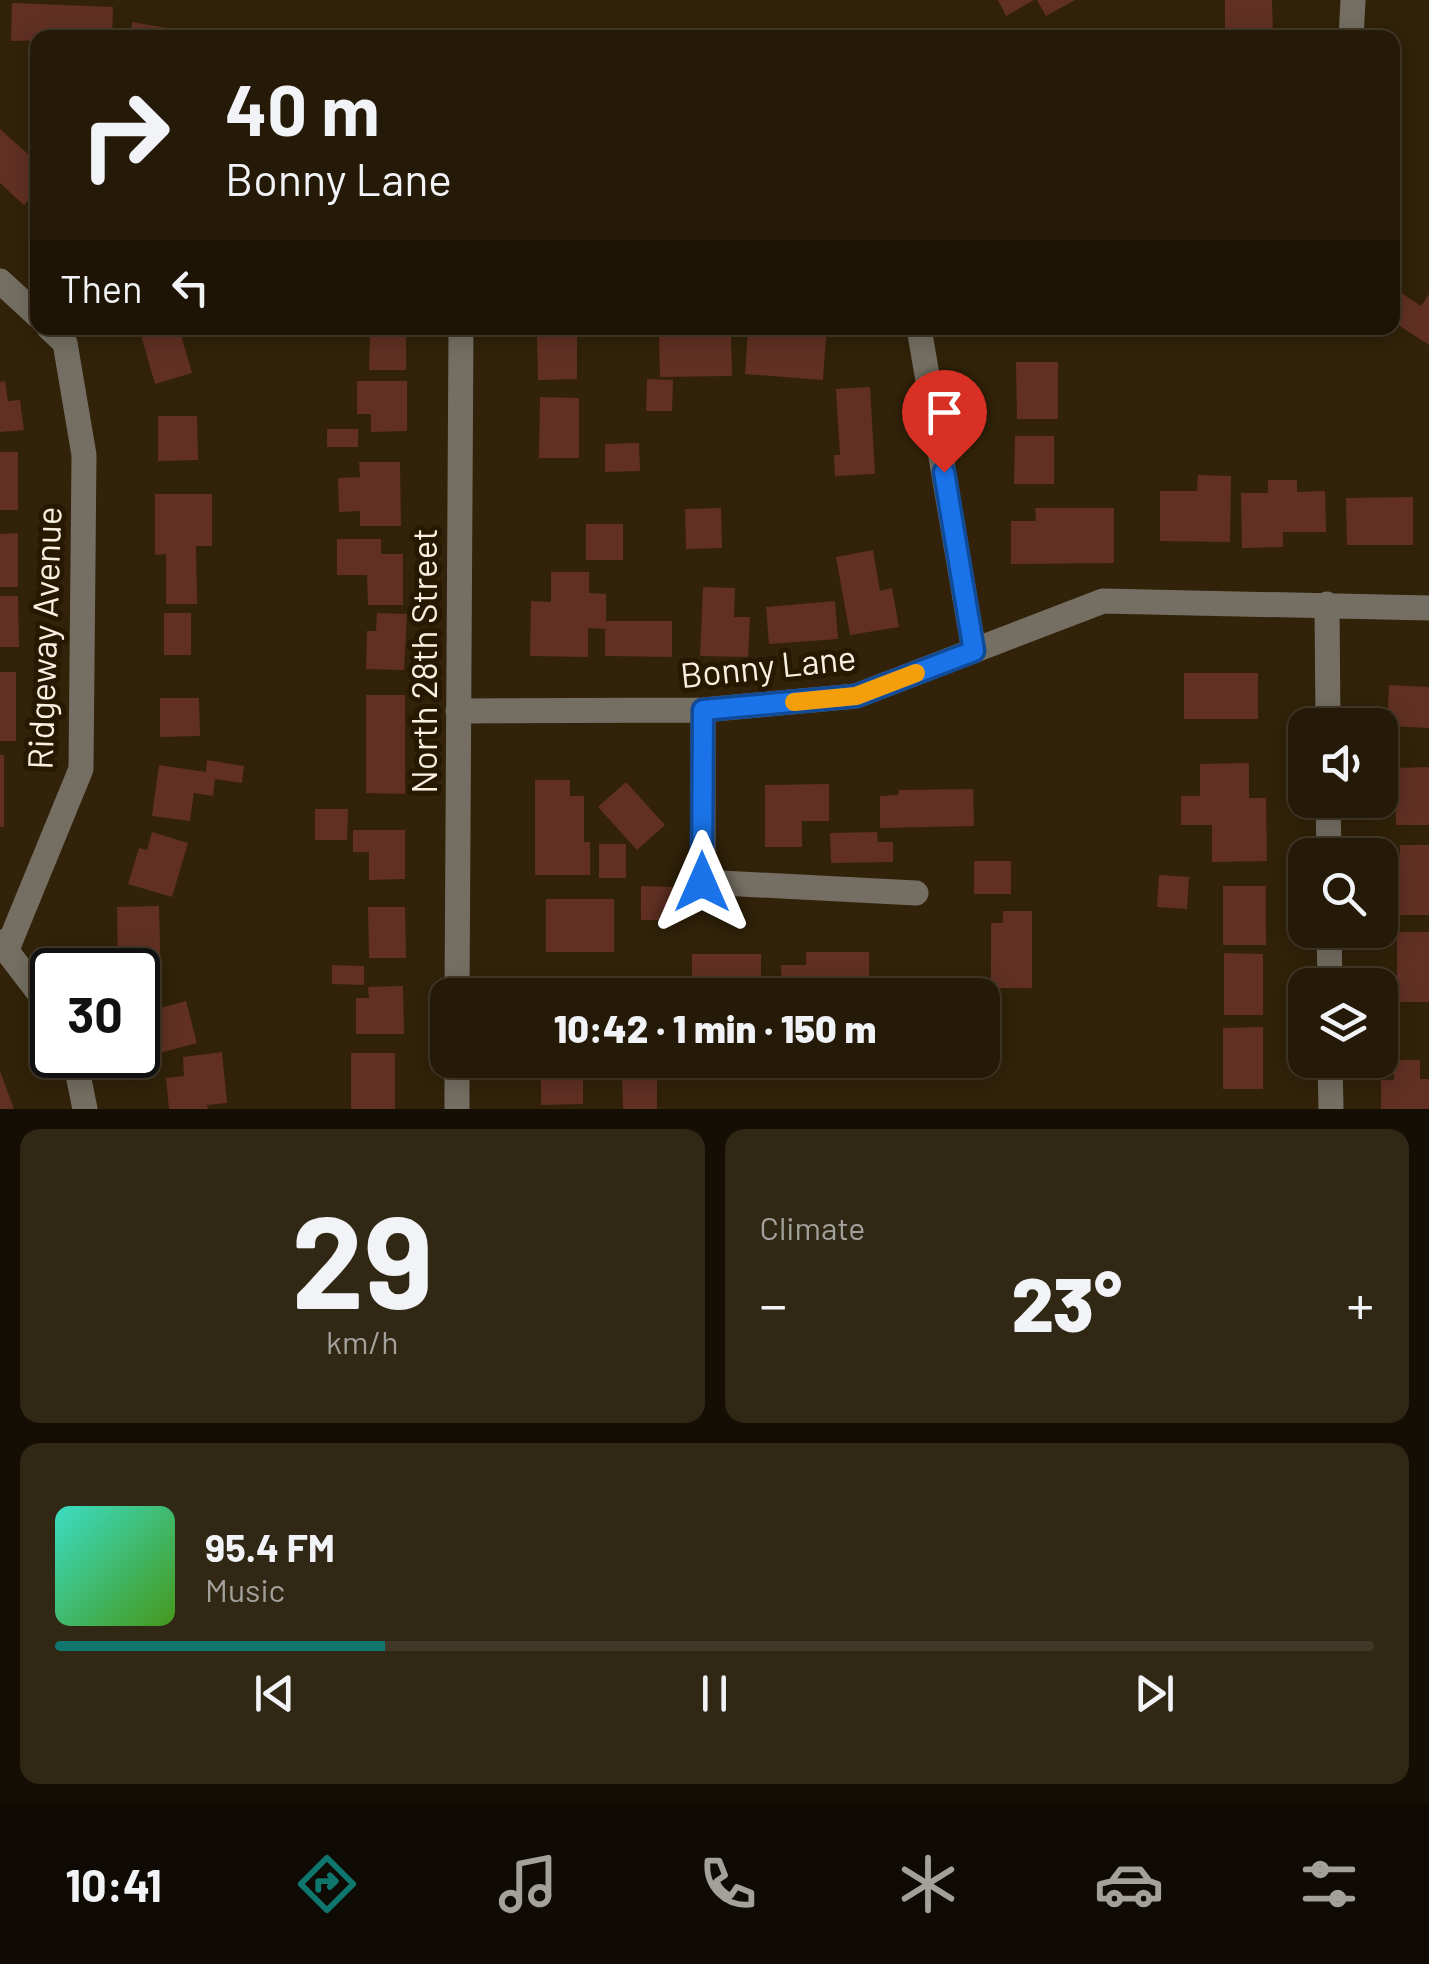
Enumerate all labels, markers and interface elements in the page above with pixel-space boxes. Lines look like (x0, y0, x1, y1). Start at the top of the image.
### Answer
text: 40 m (225, 66, 380, 150)
icon: right (60, 70, 190, 200)
text: Bonny Lane (225, 151, 452, 205)
icon: left (163, 260, 218, 315)
text: Then (60, 265, 143, 311)
pin (902, 370, 987, 473)
icon: arrive (917, 385, 972, 440)
street label: Ridgeway Avenue (17, 506, 69, 770)
street label: North 28th Street (402, 528, 444, 794)
street label: Bonny Lane (678, 635, 858, 695)
map controls (1288, 708, 1398, 1078)
button: sound (1288, 708, 1398, 818)
position arrow (650, 830, 754, 934)
button: search (1288, 838, 1398, 948)
speed limit sign: 30 (30, 948, 160, 1078)
button: layers (1288, 968, 1398, 1078)
text: 10:42 · 1 min · 150 m (554, 1005, 876, 1051)
text: 29 (291, 1179, 433, 1335)
text: Climate (760, 1208, 865, 1246)
text: 23° (1012, 1257, 1122, 1347)
text: − (760, 1270, 787, 1336)
text: + (1346, 1270, 1374, 1336)
text: km/h (326, 1322, 398, 1360)
text: 95.4 FM (205, 1524, 335, 1570)
text: Music (205, 1570, 285, 1608)
icon: previous (247, 1666, 302, 1721)
icon: pause (687, 1666, 742, 1721)
icon: next (1127, 1666, 1182, 1721)
icon: directions (292, 1849, 362, 1919)
icon: music (493, 1849, 563, 1919)
icon: phone (693, 1849, 763, 1919)
icon: climate (893, 1849, 963, 1919)
icon: car (1094, 1849, 1164, 1919)
icon: filters (1294, 1849, 1364, 1919)
text: 10:41 (65, 1857, 162, 1911)

